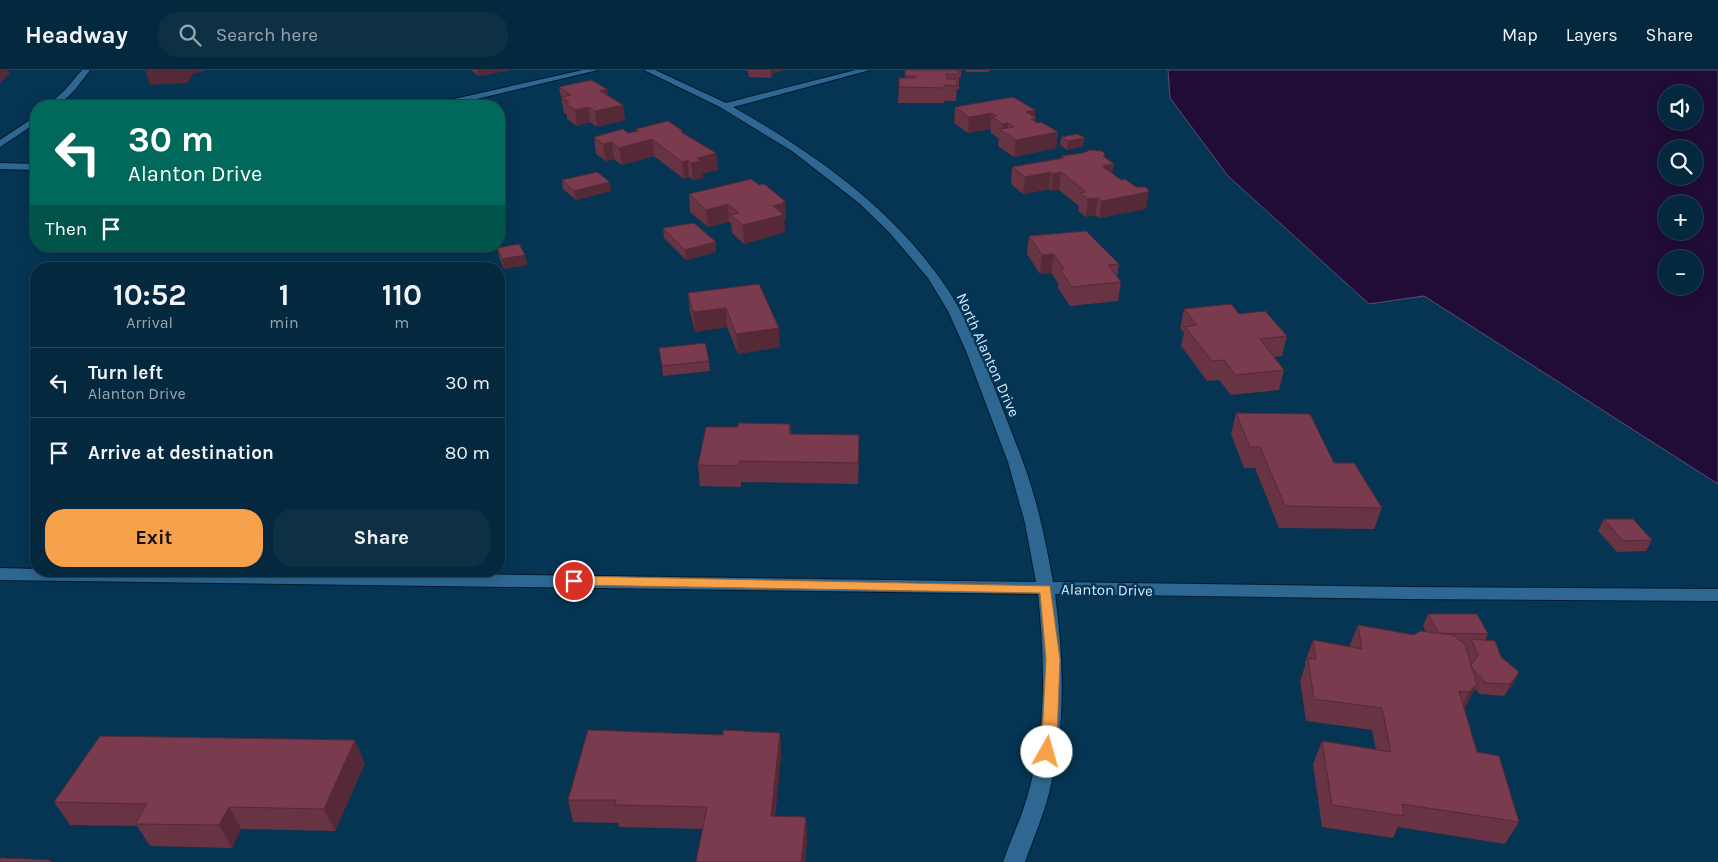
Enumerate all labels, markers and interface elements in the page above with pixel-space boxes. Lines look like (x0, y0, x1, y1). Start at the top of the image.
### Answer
search box (158, 12, 508, 57)
text: Headway (25, 21, 128, 49)
icon: search (176, 21, 204, 49)
text: Search here (216, 24, 318, 46)
text: Map (1502, 24, 1538, 46)
text: Layers (1566, 24, 1618, 46)
text: Share (1646, 24, 1693, 46)
map controls (1658, 85, 1703, 295)
button: sound (1658, 85, 1703, 130)
text: 30 m (128, 119, 214, 160)
icon: left (45, 120, 110, 185)
button: search (1658, 140, 1703, 185)
text: Alanton Drive (128, 161, 262, 187)
button: + (1658, 195, 1703, 240)
icon: arrive (97, 215, 125, 243)
text: Then (45, 218, 87, 240)
button: − (1658, 250, 1703, 295)
text: 10:52 (113, 277, 186, 313)
text: 1 (279, 277, 289, 313)
text: 110 (382, 277, 422, 313)
street label: North Alanton Drive (953, 290, 1023, 420)
text: Arrival (126, 313, 173, 332)
text: min (269, 313, 299, 332)
text: m (394, 313, 409, 332)
text: Turn left (88, 362, 163, 384)
icon: left (45, 369, 73, 397)
text: 30 m (445, 372, 490, 394)
text: Alanton Drive (88, 384, 186, 403)
icon: arrive (45, 439, 73, 467)
text: Arrive at destination (88, 442, 274, 464)
text: 80 m (445, 442, 490, 464)
button: Exit (45, 509, 263, 567)
button: Share (273, 509, 490, 567)
pin (553, 560, 595, 602)
icon: arrive (560, 567, 588, 595)
street label: Alanton Drive (1061, 580, 1153, 600)
position arrow (1020, 725, 1072, 777)

